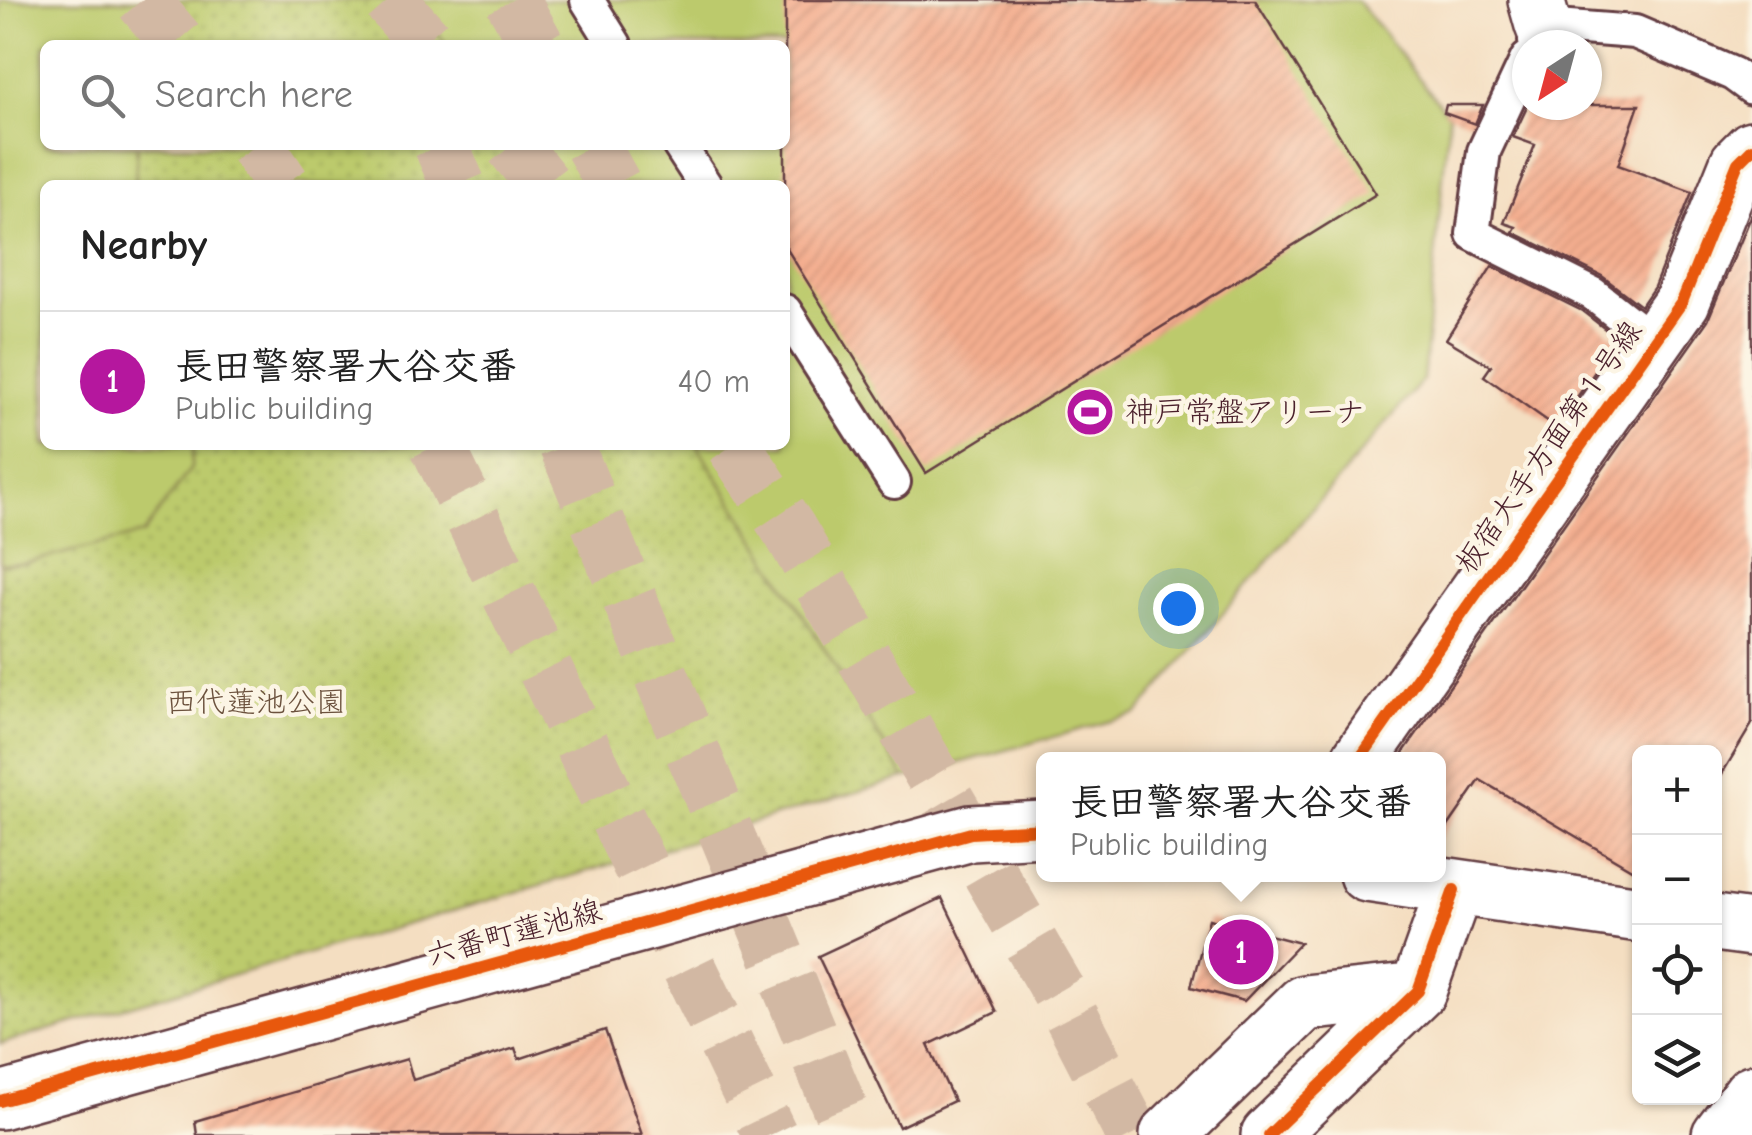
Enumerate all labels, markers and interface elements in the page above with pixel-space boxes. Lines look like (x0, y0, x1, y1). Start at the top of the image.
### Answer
north arrow (1512, 30, 1602, 120)
search box (40, 40, 790, 150)
icon: search (75, 68, 130, 123)
text: Search here (155, 73, 353, 117)
text: Nearby (80, 221, 207, 270)
street label: 板宿大手方面第１号線 (1449, 314, 1649, 580)
text: 長田警察署大谷交番 (175, 345, 517, 389)
text: 1 (106, 363, 119, 400)
text: 40 m (678, 363, 750, 400)
sports icon: 神戸常盤アリーナ (1064, 386, 1116, 438)
text: Public building (175, 390, 373, 427)
place label: 神戸常盤アリーナ (1125, 395, 1365, 430)
your location (1153, 583, 1204, 634)
park label: 西代蓮池公園 (166, 685, 346, 720)
map controls (1632, 745, 1722, 1105)
button: + (1632, 745, 1722, 835)
popup (1036, 752, 1446, 882)
text: 長田警察署大谷交番 (1070, 781, 1412, 825)
text: Public building (1070, 826, 1268, 863)
button: − (1632, 835, 1722, 925)
street label: 六番町蓮池線 (423, 893, 605, 973)
pin: 1 (1208, 914, 1274, 990)
button: locate (1632, 925, 1722, 1015)
button: layers (1632, 1015, 1722, 1105)

